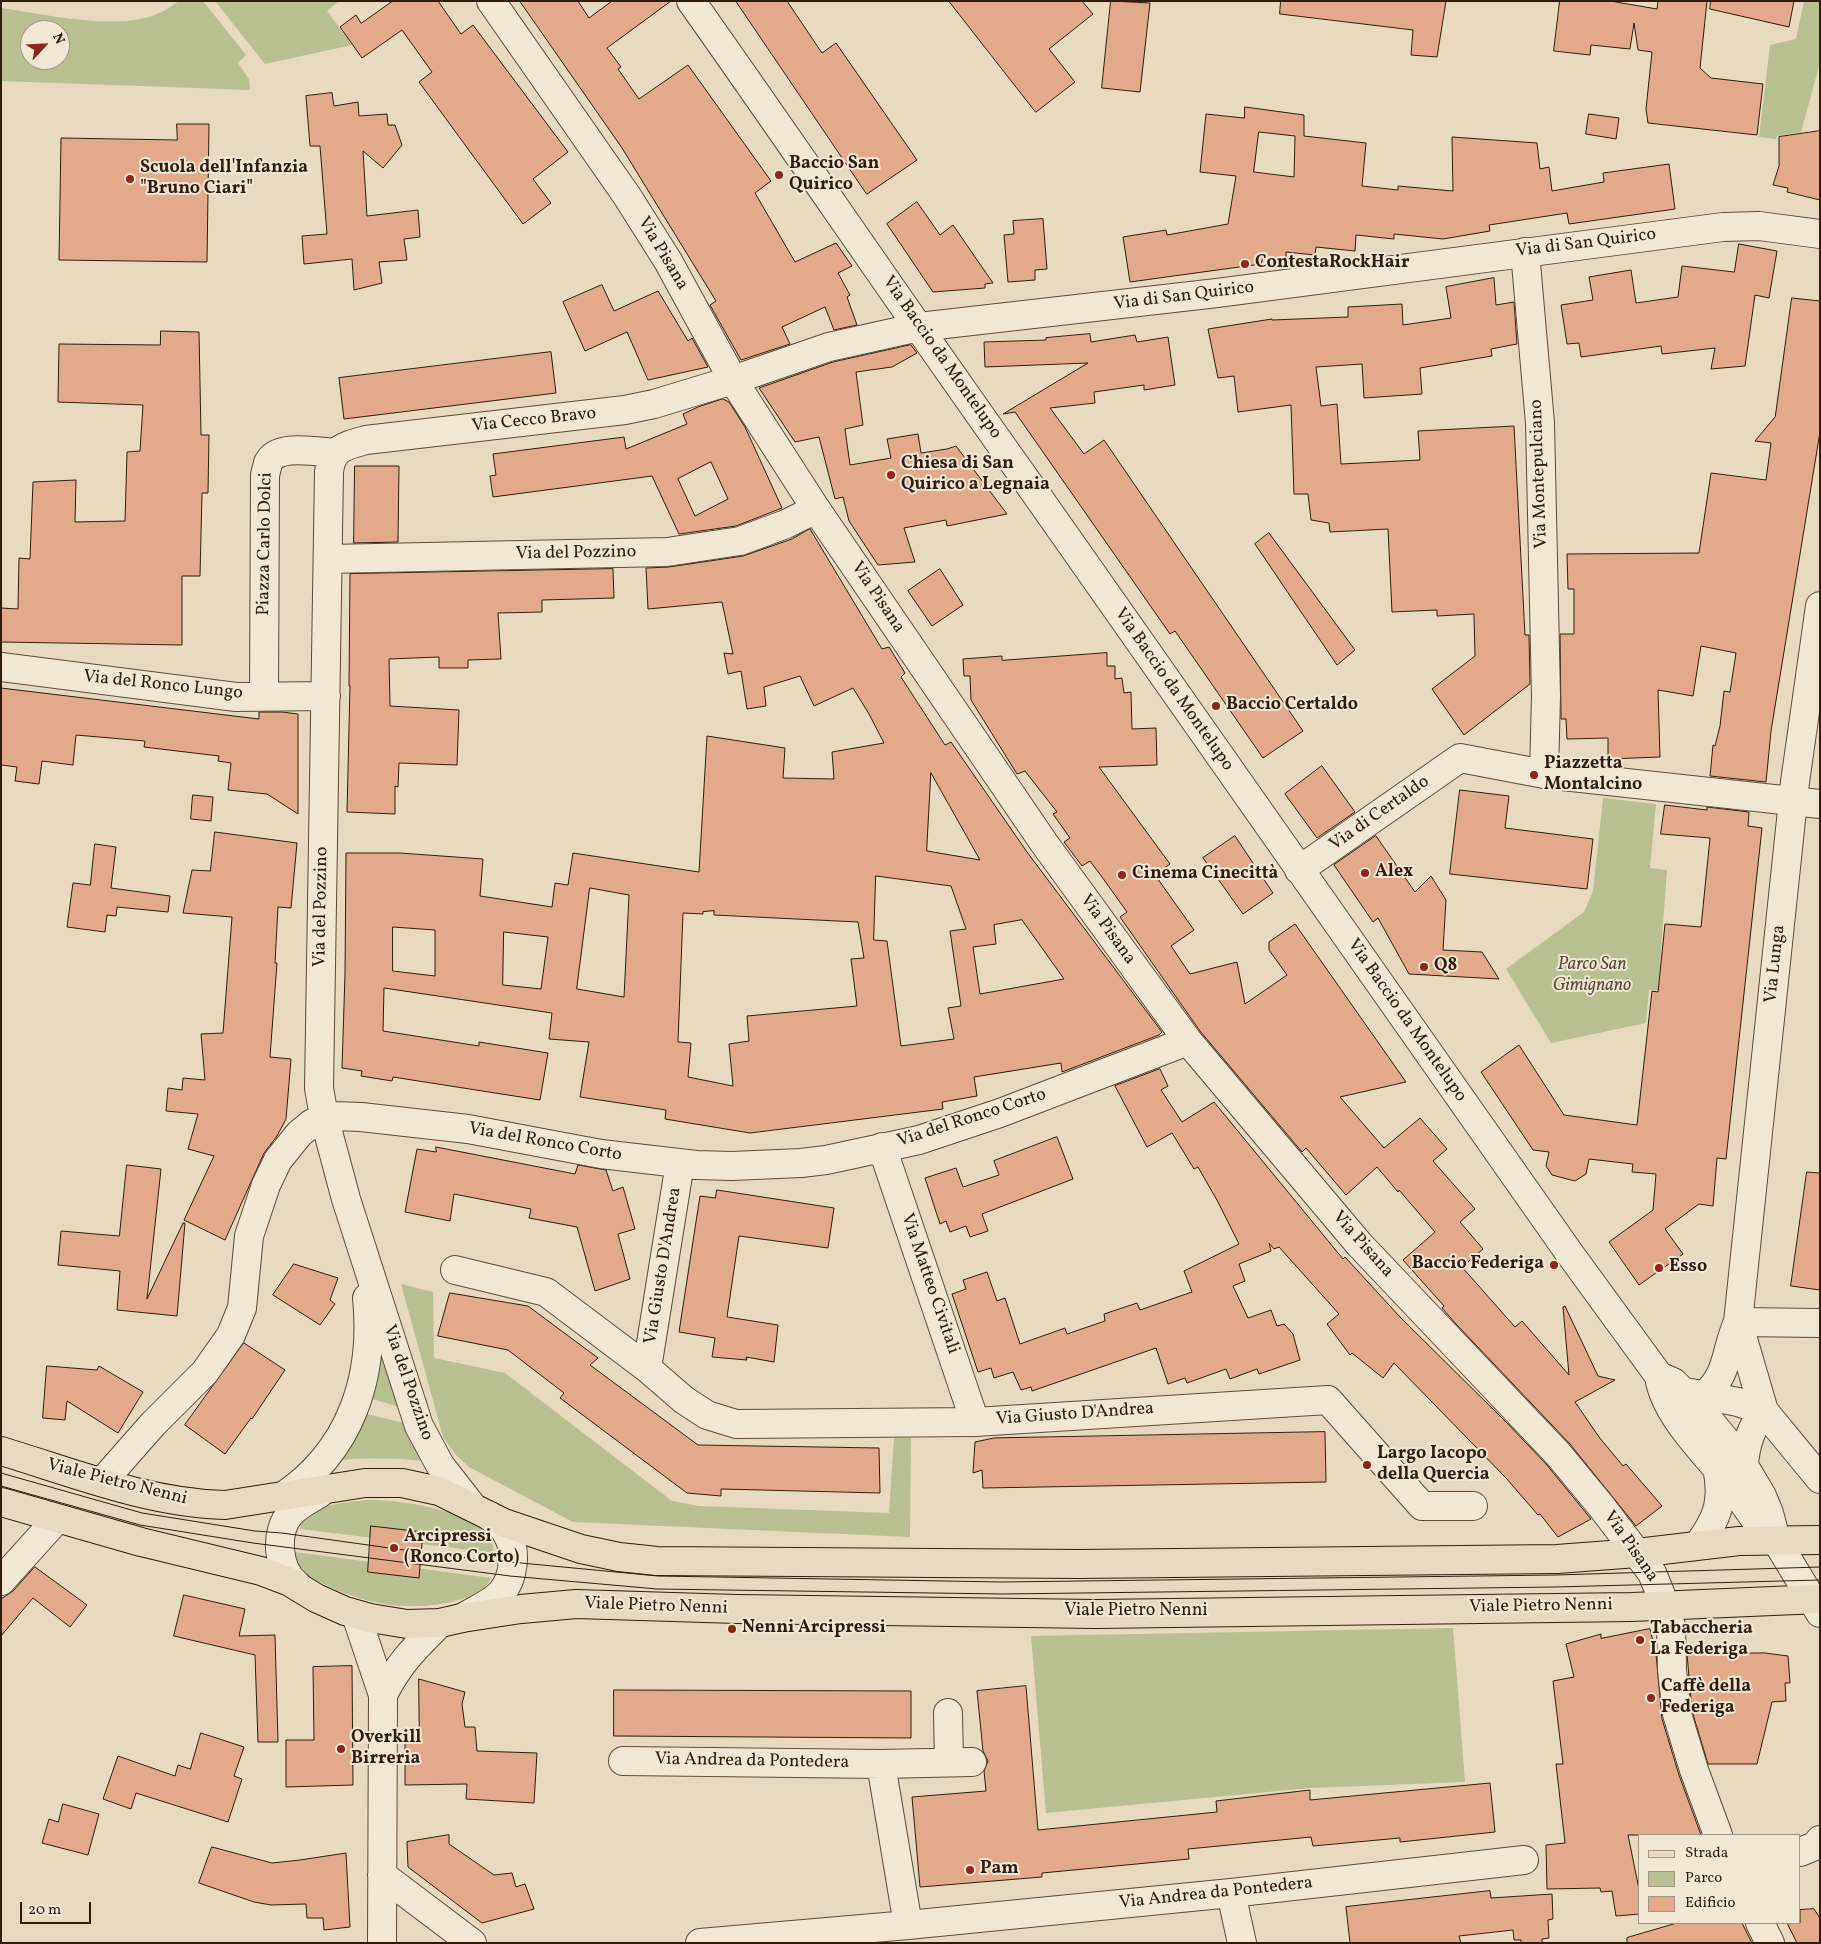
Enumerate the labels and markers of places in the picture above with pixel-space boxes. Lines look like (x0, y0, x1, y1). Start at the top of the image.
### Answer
place label: Baccio San Quirico (789, 154, 879, 196)
place label: Scuola dell'Infanzia "Bruno Ciari" (140, 158, 308, 200)
marker: Baccio San Quirico (773, 169, 785, 181)
marker: Scuola dell'Infanzia "Bruno Ciari" (124, 173, 136, 185)
place label: ContestaRockHair (1255, 253, 1410, 275)
marker: ContestaRockHair (1239, 258, 1251, 270)
place label: Chiesa di San Quirico a Legnaia (901, 454, 1050, 496)
marker: Chiesa di San Quirico a Legnaia (885, 469, 897, 481)
place label: Baccio Certaldo (1226, 695, 1358, 717)
marker: Baccio Certaldo (1210, 700, 1222, 712)
place label: Piazzetta Montalcino (1544, 754, 1642, 796)
marker: Piazzetta Montalcino (1528, 769, 1540, 781)
place label: Alex (1375, 862, 1413, 884)
place label: Cinema Cinecittà (1132, 864, 1278, 886)
marker: Alex (1359, 867, 1371, 879)
marker: Cinema Cinecittà (1116, 869, 1128, 881)
place label: Q8 (1434, 956, 1457, 978)
marker: Q8 (1418, 961, 1430, 973)
place label: Baccio Federiga (1412, 1254, 1544, 1276)
place label: Esso (1669, 1257, 1707, 1279)
marker: Baccio Federiga (1548, 1259, 1560, 1271)
marker: Esso (1653, 1262, 1665, 1274)
place label: Largo Iacopo della Quercia (1377, 1444, 1490, 1486)
marker: Largo Iacopo della Quercia (1361, 1459, 1373, 1471)
place label: Arcipressi (Ronco Corto) (404, 1527, 519, 1570)
marker: Arcipressi (Ronco Corto) (388, 1542, 400, 1554)
place label: Nenni Arcipressi (742, 1618, 886, 1640)
place label: Tabaccheria La Federiga (1650, 1619, 1753, 1662)
marker: Nenni Arcipressi (726, 1623, 738, 1635)
marker: Tabaccheria La Federiga (1634, 1634, 1646, 1646)
place label: Caffè della Federiga (1661, 1677, 1751, 1720)
marker: Caffè della Federiga (1645, 1692, 1657, 1704)
place label: Overkill Birreria (351, 1728, 421, 1770)
marker: Overkill Birreria (335, 1743, 347, 1755)
place label: Pam (980, 1859, 1019, 1881)
marker: Pam (964, 1864, 976, 1876)

